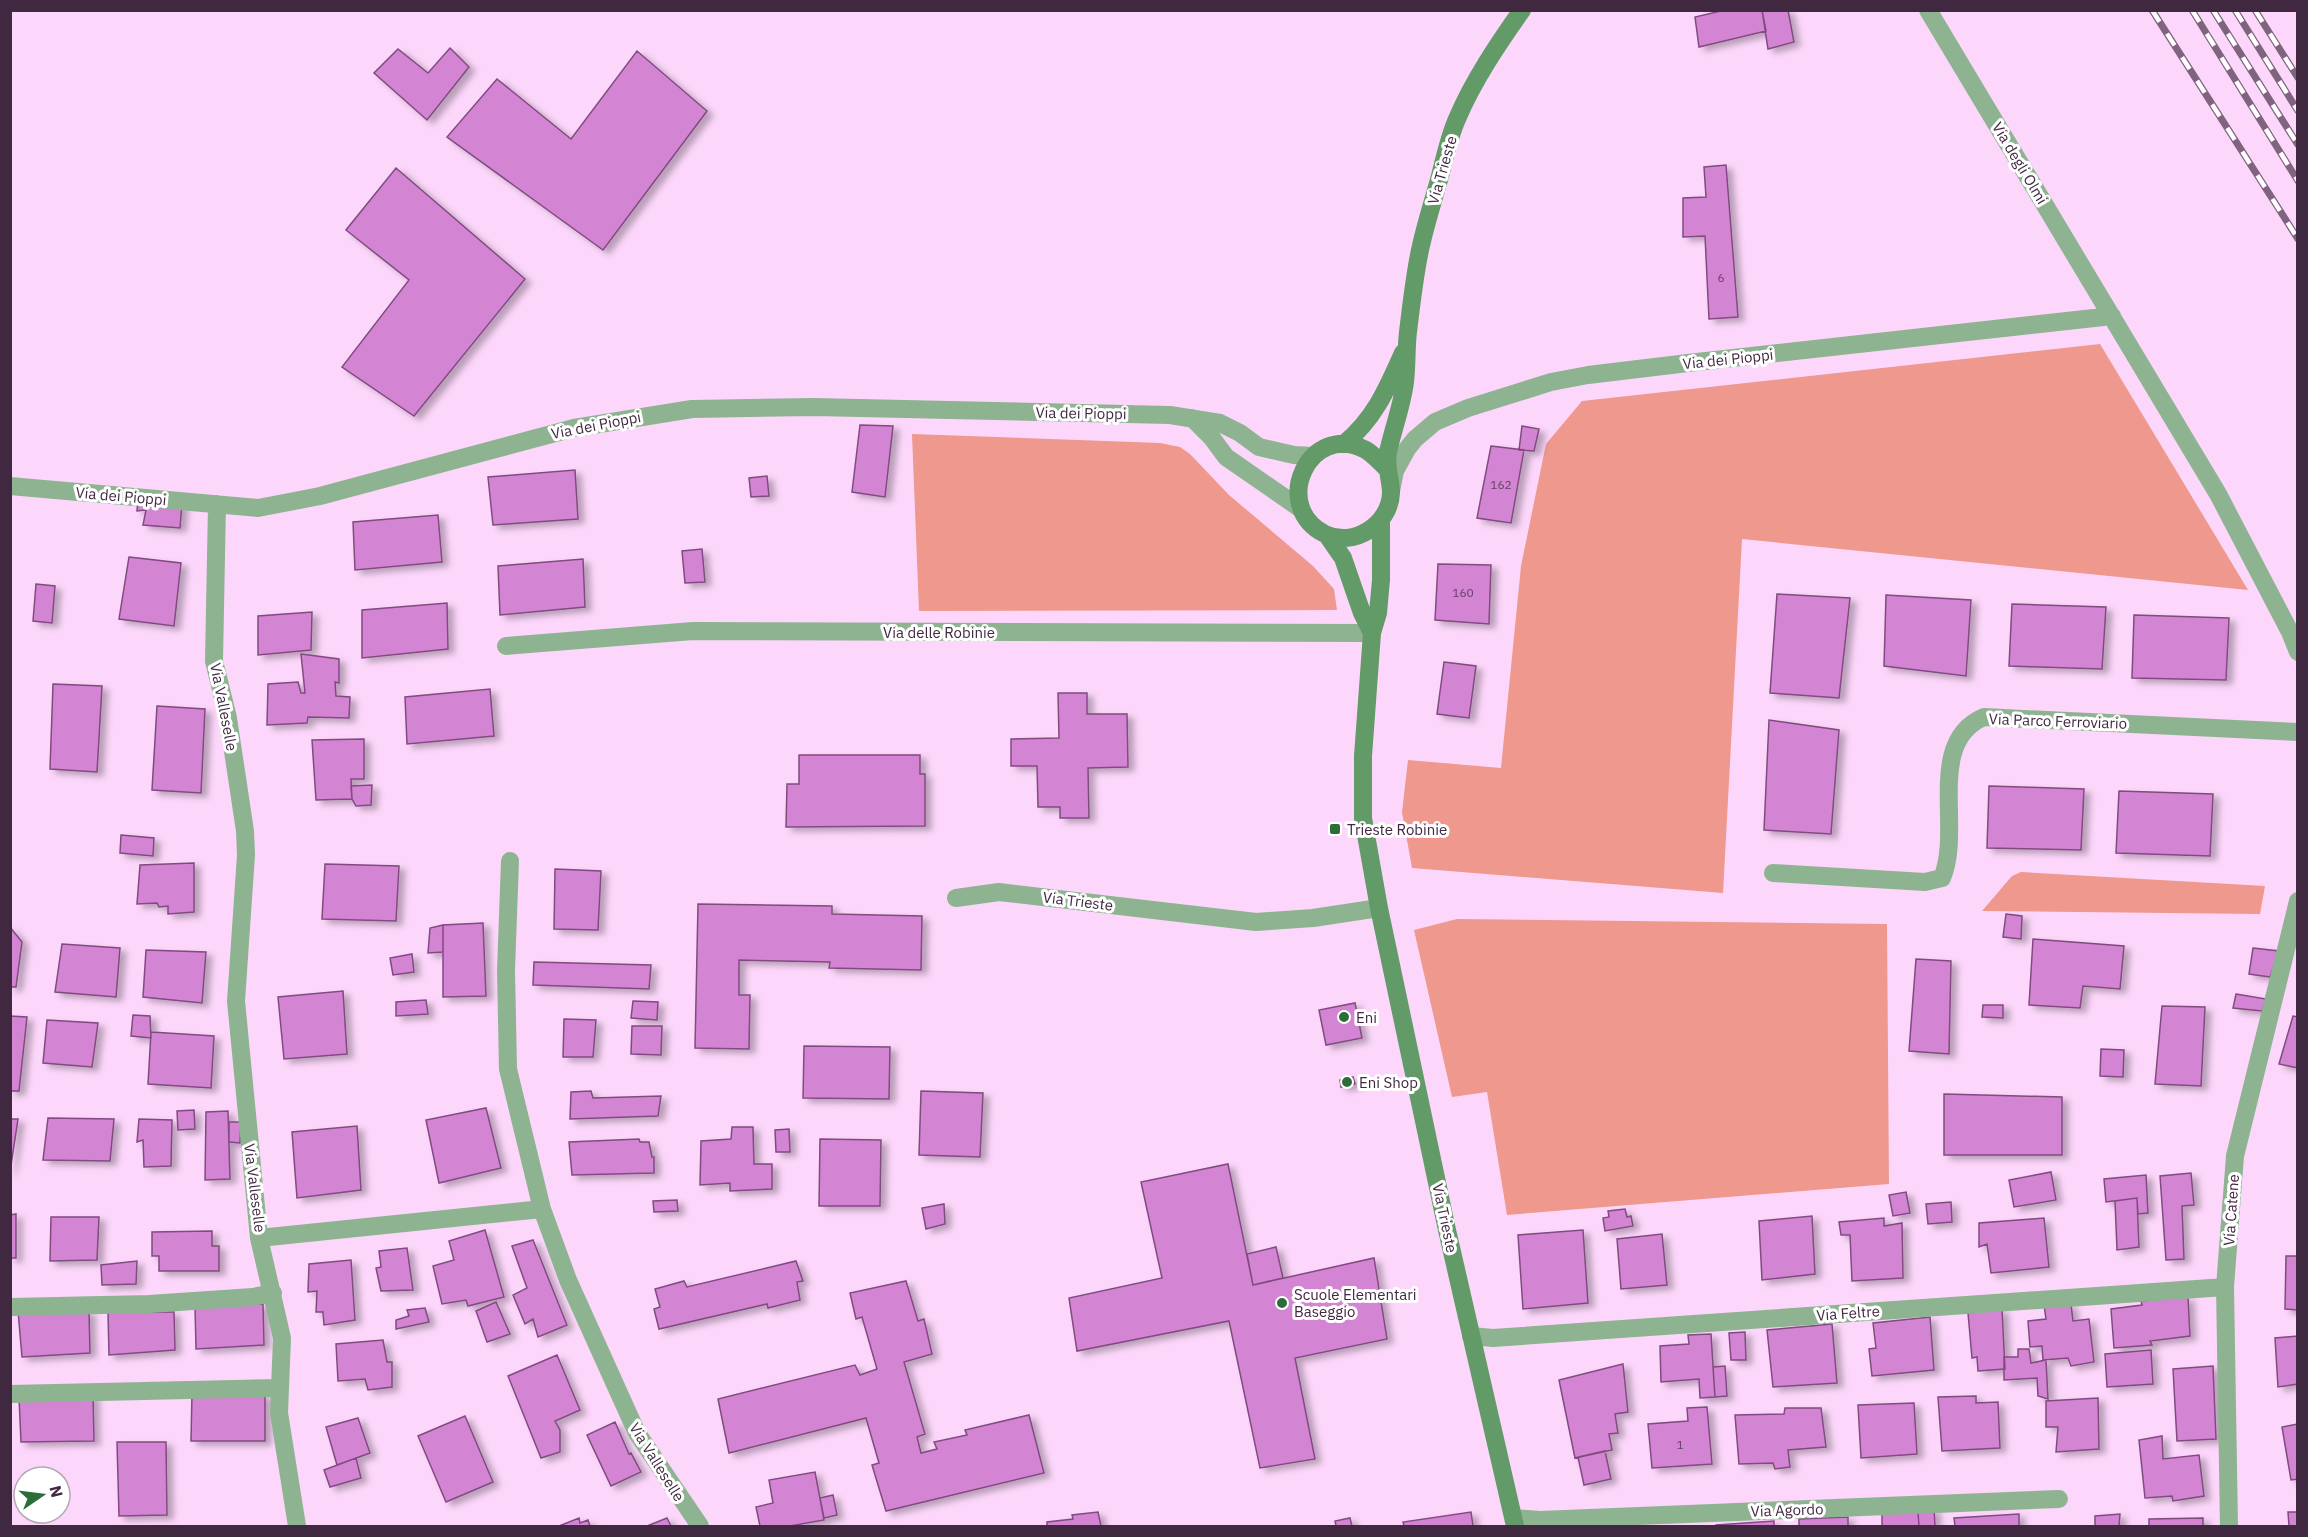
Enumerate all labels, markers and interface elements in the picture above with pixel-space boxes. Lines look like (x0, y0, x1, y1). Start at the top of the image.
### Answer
street label: Via degli Olmi (1988, 119, 2052, 207)
street label: Via Trieste (1423, 134, 1461, 206)
house number: 6 (1717, 270, 1725, 285)
street label: Via dei Pioppi (1682, 345, 1774, 373)
street label: Via dei Pioppi (1035, 403, 1127, 423)
street label: Via dei Pioppi (549, 407, 643, 443)
house number: 162 (1490, 477, 1512, 492)
street label: Via dei Pioppi (75, 483, 167, 509)
house number: 160 (1452, 585, 1474, 600)
street label: Via delle Robinie (883, 623, 995, 642)
street label: Via Valleselle (206, 661, 242, 753)
street label: Via Parco Ferroviario (1988, 709, 2128, 733)
place label: Trieste Robinie (1347, 820, 1447, 839)
marker: Trieste Robinie (1328, 822, 1342, 836)
street label: Via Trieste (1042, 887, 1114, 915)
place label: Eni (1356, 1008, 1377, 1027)
marker: Eni (1337, 1010, 1351, 1024)
place label: Eni Shop (1359, 1073, 1418, 1092)
marker: Eni Shop (1340, 1075, 1354, 1089)
street label: Via Valleselle (240, 1143, 270, 1233)
street label: Via Catene (2219, 1173, 2243, 1247)
street label: Via Trieste (1428, 1182, 1462, 1254)
place label: Scuole Elementari Baseggio (1294, 1285, 1416, 1321)
marker: Scuole Elementari Baseggio (1275, 1296, 1289, 1310)
street label: Via Feltre (1816, 1301, 1880, 1325)
street label: Via Valleselle (625, 1419, 689, 1505)
house number: 1 (1676, 1437, 1684, 1452)
north arrow (12, 1465, 72, 1525)
text: N (45, 1483, 68, 1499)
street label: Via Agordo (1750, 1499, 1824, 1521)

